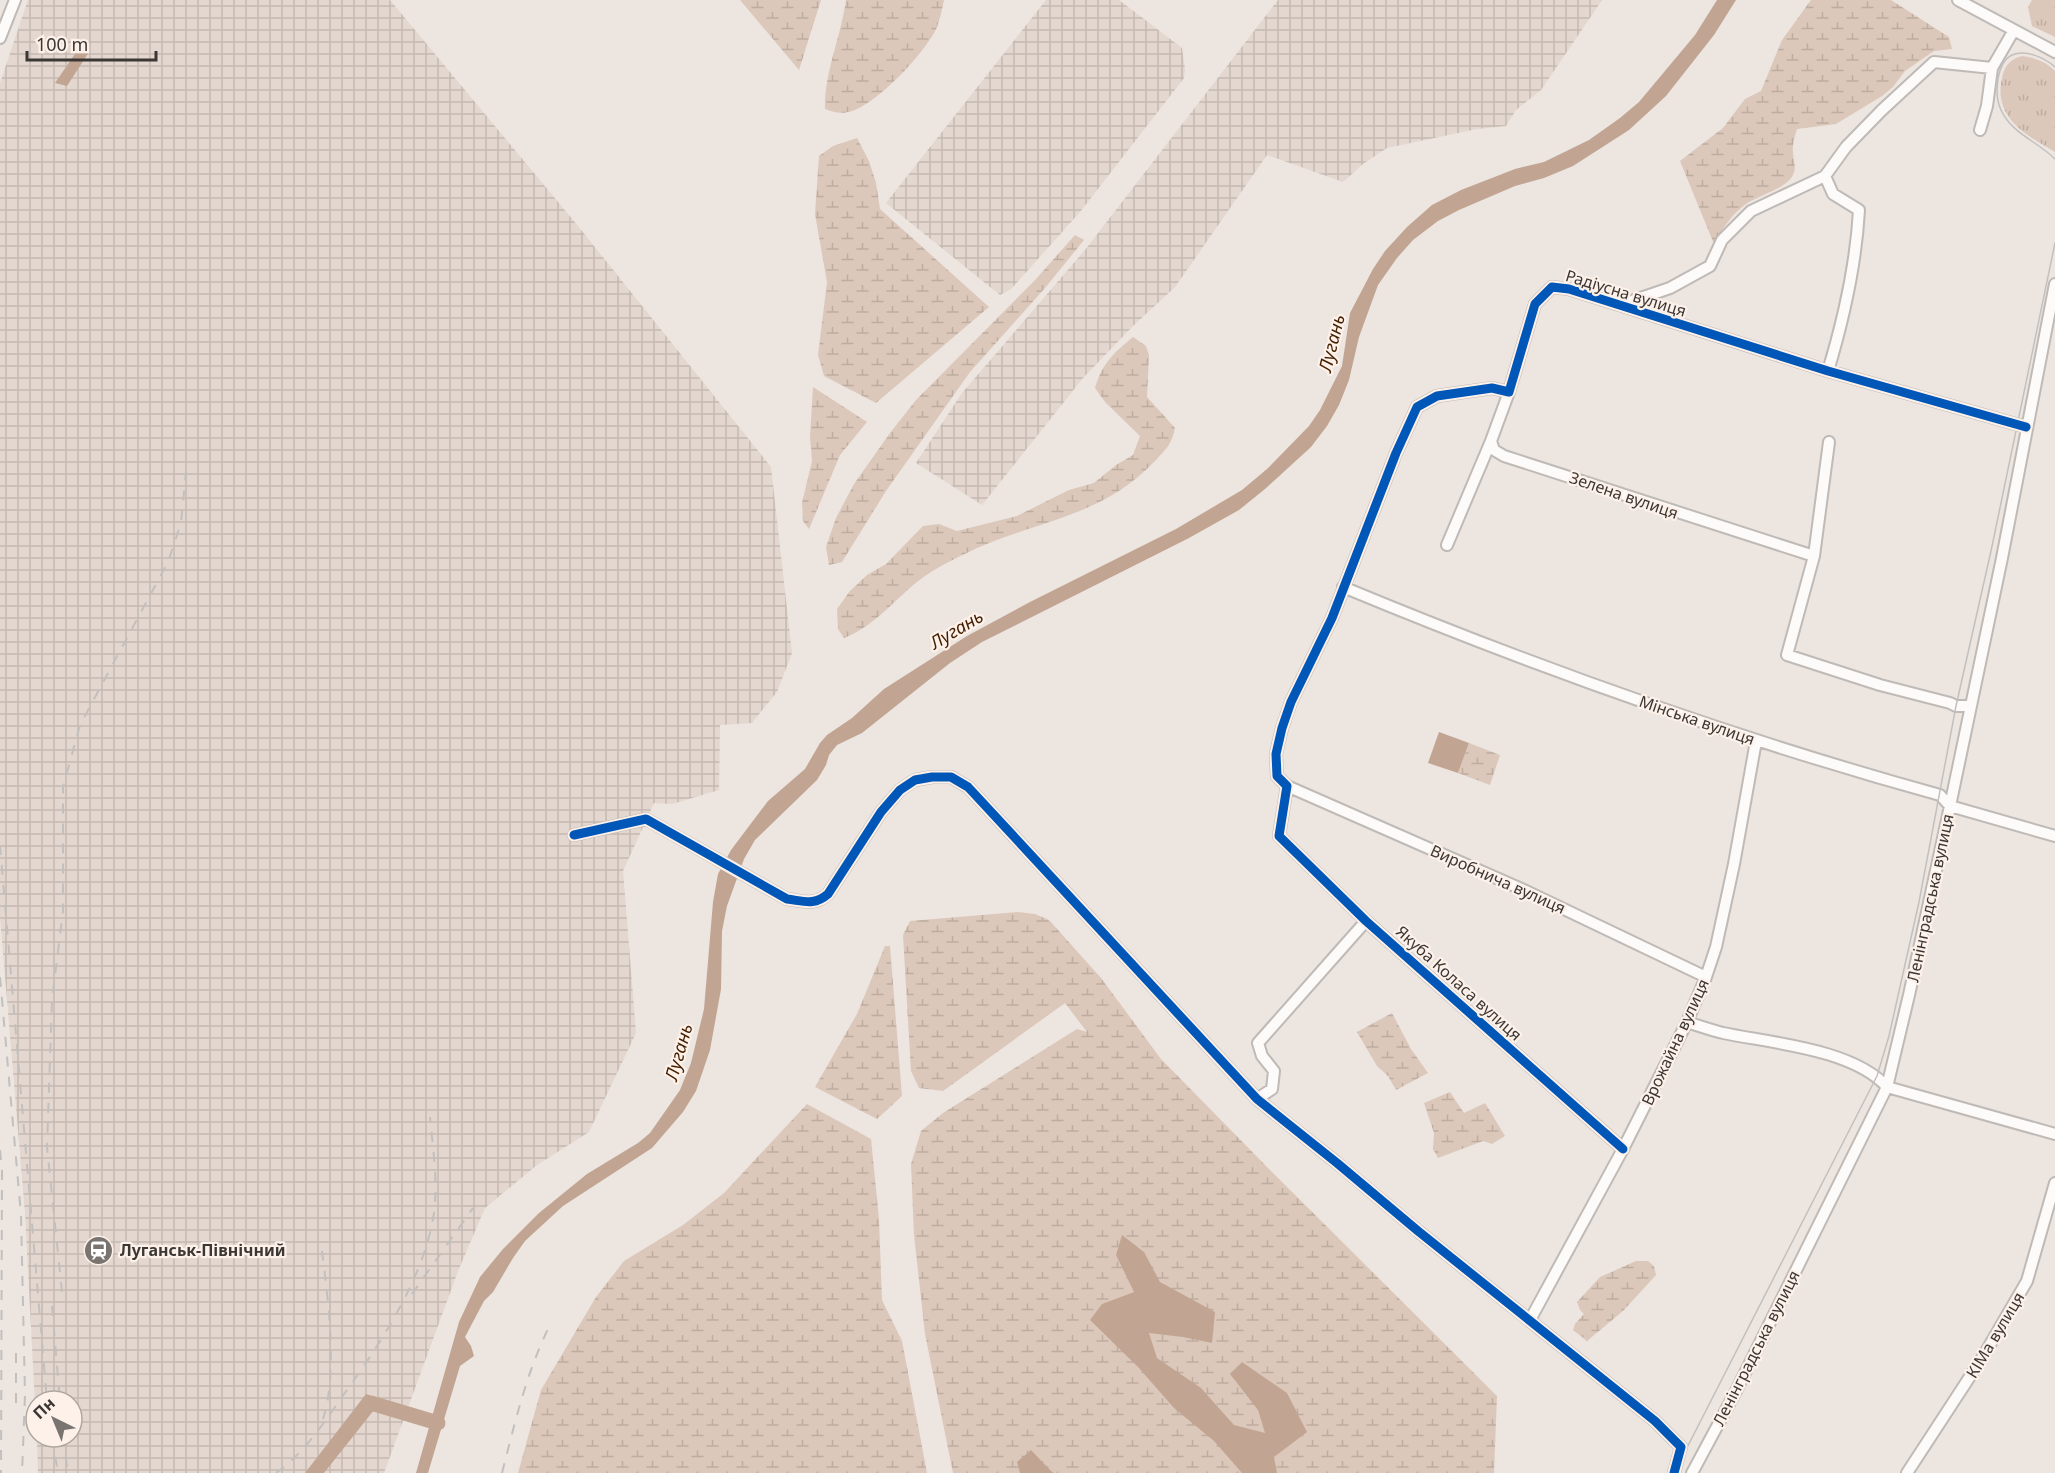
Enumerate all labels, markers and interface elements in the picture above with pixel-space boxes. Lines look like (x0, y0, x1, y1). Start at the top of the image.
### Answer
scale bar (27, 24, 156, 62)
text: 100 m (36, 32, 88, 56)
street label: Радіусна вулиця (1563, 264, 1689, 322)
water label: Лугань (1312, 312, 1350, 375)
street label: Зелена вулиця (1567, 466, 1681, 524)
water label: Лугань (924, 604, 987, 655)
street label: Мінська вулиця (1636, 690, 1758, 750)
street label: Ленінградська вулиця (1901, 812, 1959, 984)
street label: Виробнича вулиця (1427, 839, 1569, 919)
street label: Якуба Коласа вулиця (1391, 920, 1527, 1046)
street label: Врожайна вулиця (1636, 975, 1714, 1109)
water label: Лугань (658, 1021, 698, 1084)
station icon: Луганськ-Північний (83, 1234, 115, 1266)
place label: Луганськ-Північний (120, 1239, 286, 1261)
street label: Ленінградська вулиця (1707, 1267, 1805, 1429)
street label: КІМа вулиця (1961, 1288, 2029, 1382)
north arrow (24, 1389, 84, 1449)
text: Пн (28, 1392, 60, 1424)

